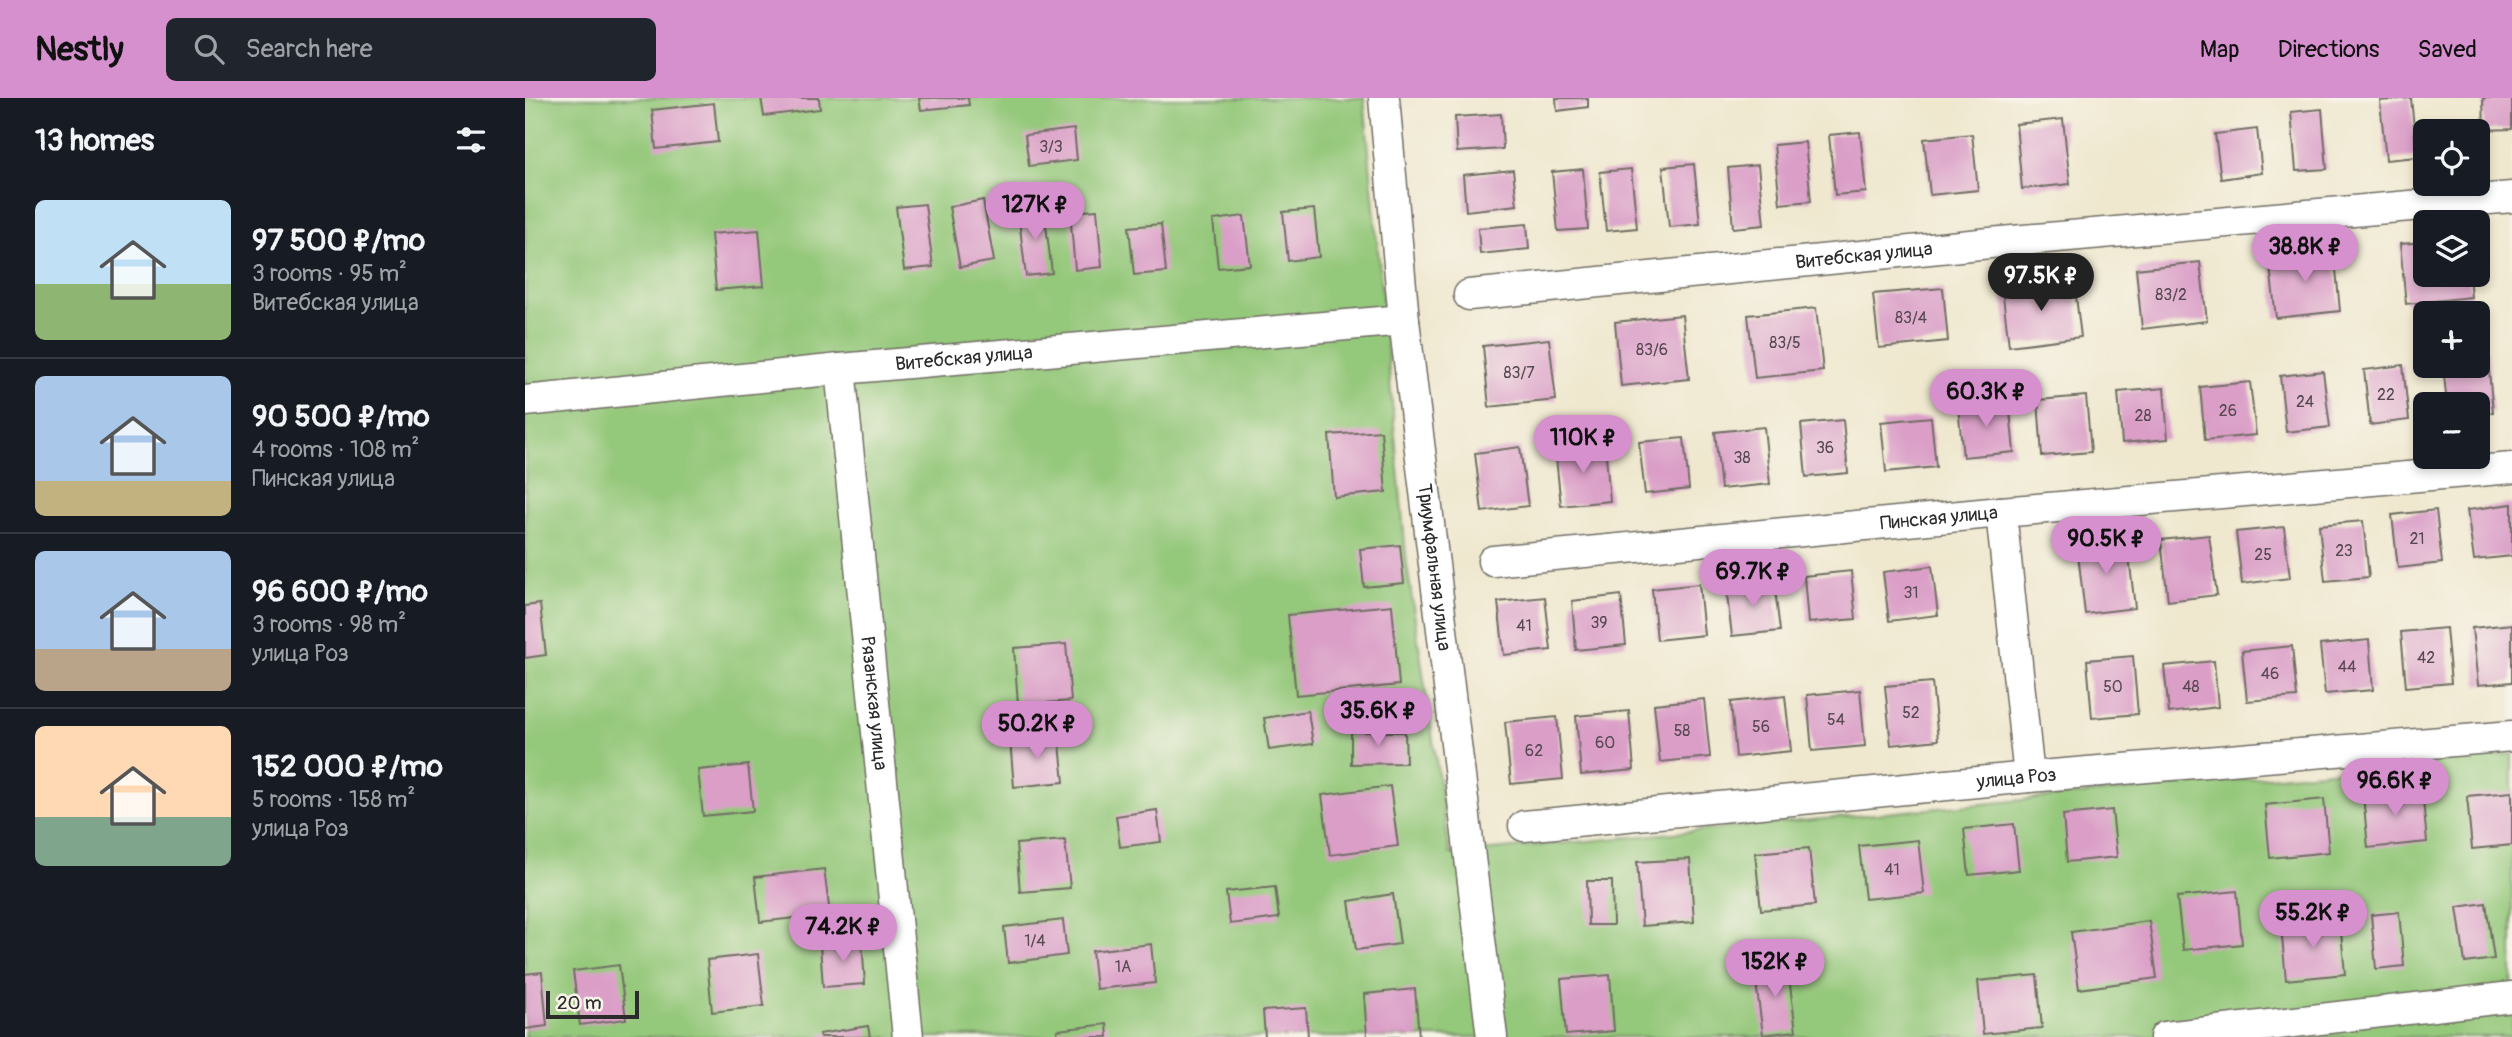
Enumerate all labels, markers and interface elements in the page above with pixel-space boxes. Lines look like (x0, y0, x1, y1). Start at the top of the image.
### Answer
search box (166, 18, 656, 81)
text: Nestly (35, 29, 124, 70)
icon: search (190, 30, 228, 68)
text: Search here (246, 33, 373, 65)
text: Map (2200, 35, 2240, 64)
text: Directions (2278, 35, 2379, 64)
text: Saved (2417, 35, 2477, 64)
map controls (2413, 119, 2490, 469)
button: locate (2413, 119, 2490, 196)
icon: filters (452, 121, 490, 159)
text: 13 homes (35, 122, 154, 159)
house number: 3/3 (1039, 137, 1063, 157)
pin: 127K ₽ (978, 183, 1092, 242)
text: 127K ₽ (1002, 190, 1068, 219)
button: layers (2413, 210, 2490, 287)
text: 97 500 ₽/mo (252, 222, 425, 259)
pin: 38.8K ₽ (2240, 225, 2370, 284)
icon: home (91, 228, 175, 312)
text: 38.8K ₽ (2268, 232, 2342, 261)
street label: Витебская улица (1794, 237, 1934, 274)
pin: 97.5K ₽ (1976, 254, 2106, 313)
text: 3 rooms · 95 m² (252, 259, 407, 288)
text: 97.5K ₽ (2004, 261, 2078, 290)
house number: 83/2 (2155, 285, 2187, 305)
text: Витебская улица (252, 288, 419, 317)
button: + (2413, 301, 2490, 378)
house number: 83/4 (1895, 308, 1927, 328)
house number: 83/5 (1769, 333, 1801, 353)
street label: Витебская улица (894, 340, 1034, 376)
house number: 83/6 (1636, 340, 1668, 360)
house number: 83/7 (1503, 363, 1535, 383)
pin: 60.3K ₽ (1921, 370, 2051, 429)
text: 60.3K ₽ (1946, 377, 2026, 406)
house number: 22 (2377, 385, 2395, 405)
house number: 24 (2296, 392, 2314, 412)
button: − (2413, 392, 2490, 469)
text: 90 500 ₽/mo (252, 398, 430, 435)
house number: 26 (2219, 401, 2237, 421)
icon: home (91, 404, 175, 488)
house number: 28 (2134, 406, 2152, 426)
pin: 110K ₽ (1526, 416, 1640, 475)
text: 110K ₽ (1550, 423, 1616, 452)
text: 4 rooms · 108 m² (252, 435, 419, 464)
house number: 36 (1816, 438, 1834, 458)
house number: 38 (1734, 448, 1751, 468)
text: Пинская улица (252, 464, 395, 493)
street label: Триумфальная улица (1412, 482, 1457, 652)
street label: Пинская улица (1879, 500, 1999, 536)
pin: 90.5K ₽ (2041, 517, 2171, 576)
text: 90.5K ₽ (2067, 524, 2145, 553)
house number: 21 (2409, 529, 2425, 549)
house number: 23 (2335, 541, 2353, 561)
house number: 25 (2254, 545, 2272, 565)
pin: 69.7K ₽ (1688, 550, 1818, 609)
text: 69.7K ₽ (1715, 557, 1791, 586)
text: 96 600 ₽/mo (252, 573, 428, 610)
icon: home (91, 579, 175, 663)
house number: 31 (1903, 583, 1919, 603)
text: 3 rooms · 98 m² (252, 610, 406, 639)
house number: 39 (1590, 613, 1608, 633)
house number: 41 (1516, 616, 1532, 636)
street label: Рязанская улица (855, 635, 893, 772)
text: улица Роз (252, 639, 349, 668)
house number: 42 (2417, 648, 2435, 668)
house number: 44 (2338, 657, 2356, 677)
house number: 46 (2261, 664, 2279, 684)
house number: 50 (2103, 677, 2123, 697)
house number: 48 (2182, 677, 2200, 697)
pin: 35.6K ₽ (1313, 688, 1443, 748)
text: 35.6K ₽ (1340, 696, 1416, 725)
pin: 50.2K ₽ (972, 702, 1102, 761)
house number: 52 (1902, 703, 1920, 723)
text: 50.2K ₽ (998, 709, 1076, 738)
house number: 54 (1827, 710, 1845, 730)
house number: 56 (1752, 717, 1770, 737)
house number: 58 (1674, 721, 1690, 741)
house number: 60 (1595, 733, 1615, 753)
house number: 62 (1525, 741, 1543, 761)
text: 152 000 ₽/mo (252, 748, 443, 785)
icon: home (91, 754, 175, 838)
pin: 96.6K ₽ (2330, 758, 2460, 818)
street label: улица Роз (1975, 763, 2058, 794)
text: 96.6K ₽ (2357, 766, 2433, 795)
text: 5 rooms · 158 m² (252, 785, 415, 814)
text: улица Роз (252, 814, 349, 843)
house number: 41 (1884, 860, 1900, 880)
pin: 55.2K ₽ (2248, 890, 2378, 950)
text: 55.2K ₽ (2275, 898, 2351, 927)
pin: 74.2K ₽ (778, 904, 908, 964)
text: 74.2K ₽ (805, 912, 881, 941)
house number: 1/4 (1024, 931, 1046, 951)
pin: 152K ₽ (1718, 940, 1832, 999)
text: 152K ₽ (1742, 947, 1808, 976)
house number: 1А (1115, 957, 1131, 977)
scale bar (546, 988, 639, 1020)
text: 20 m (557, 991, 602, 1015)

